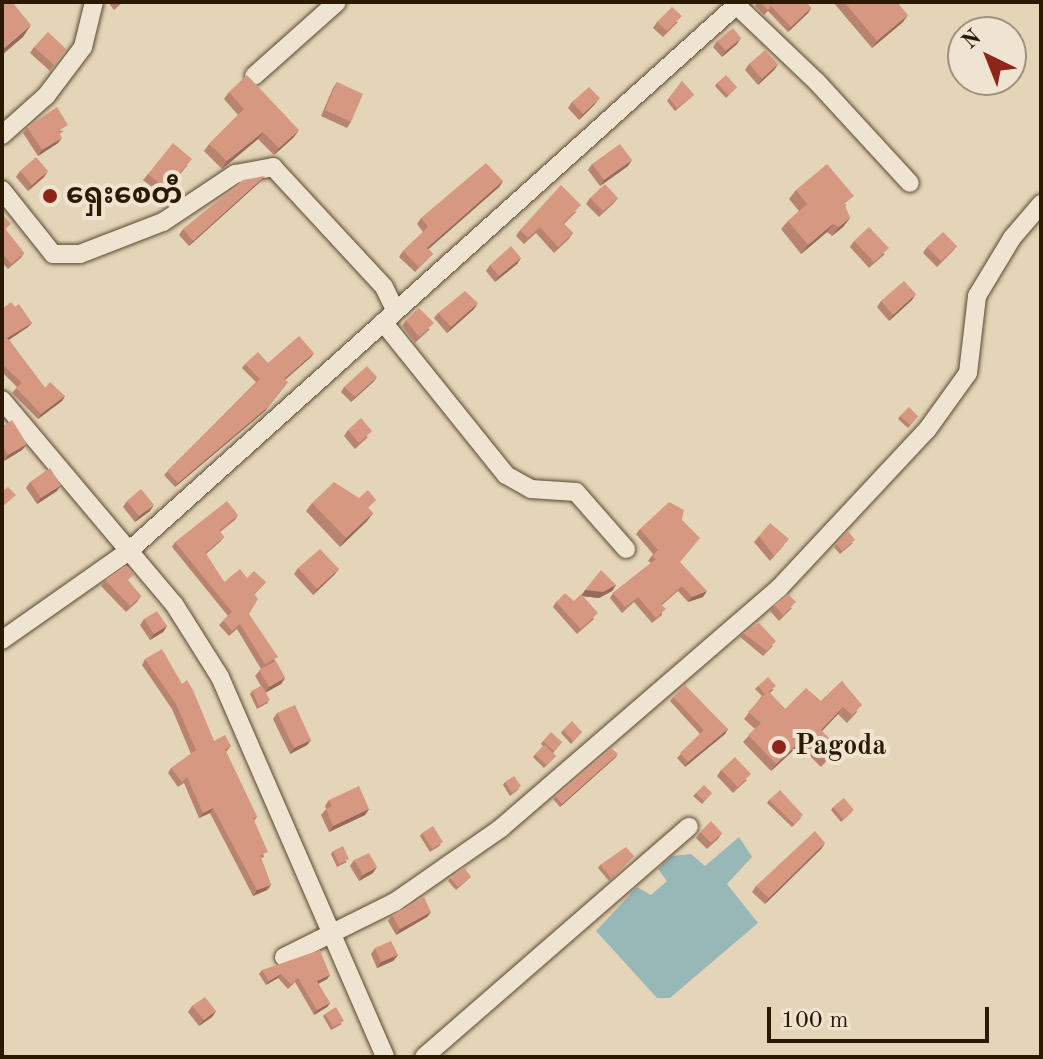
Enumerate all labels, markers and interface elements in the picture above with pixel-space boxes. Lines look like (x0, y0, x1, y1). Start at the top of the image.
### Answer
north arrow (947, 16, 1027, 96)
text: N (958, 26, 986, 54)
place label: ရှေးစေတီ (66, 179, 182, 213)
marker: ရှေးစေတီ (41, 187, 59, 205)
place label: Pagoda (795, 730, 887, 764)
marker: Pagoda (770, 738, 788, 756)
scale bar (771, 991, 993, 1041)
text: 100 m (781, 1009, 849, 1033)

